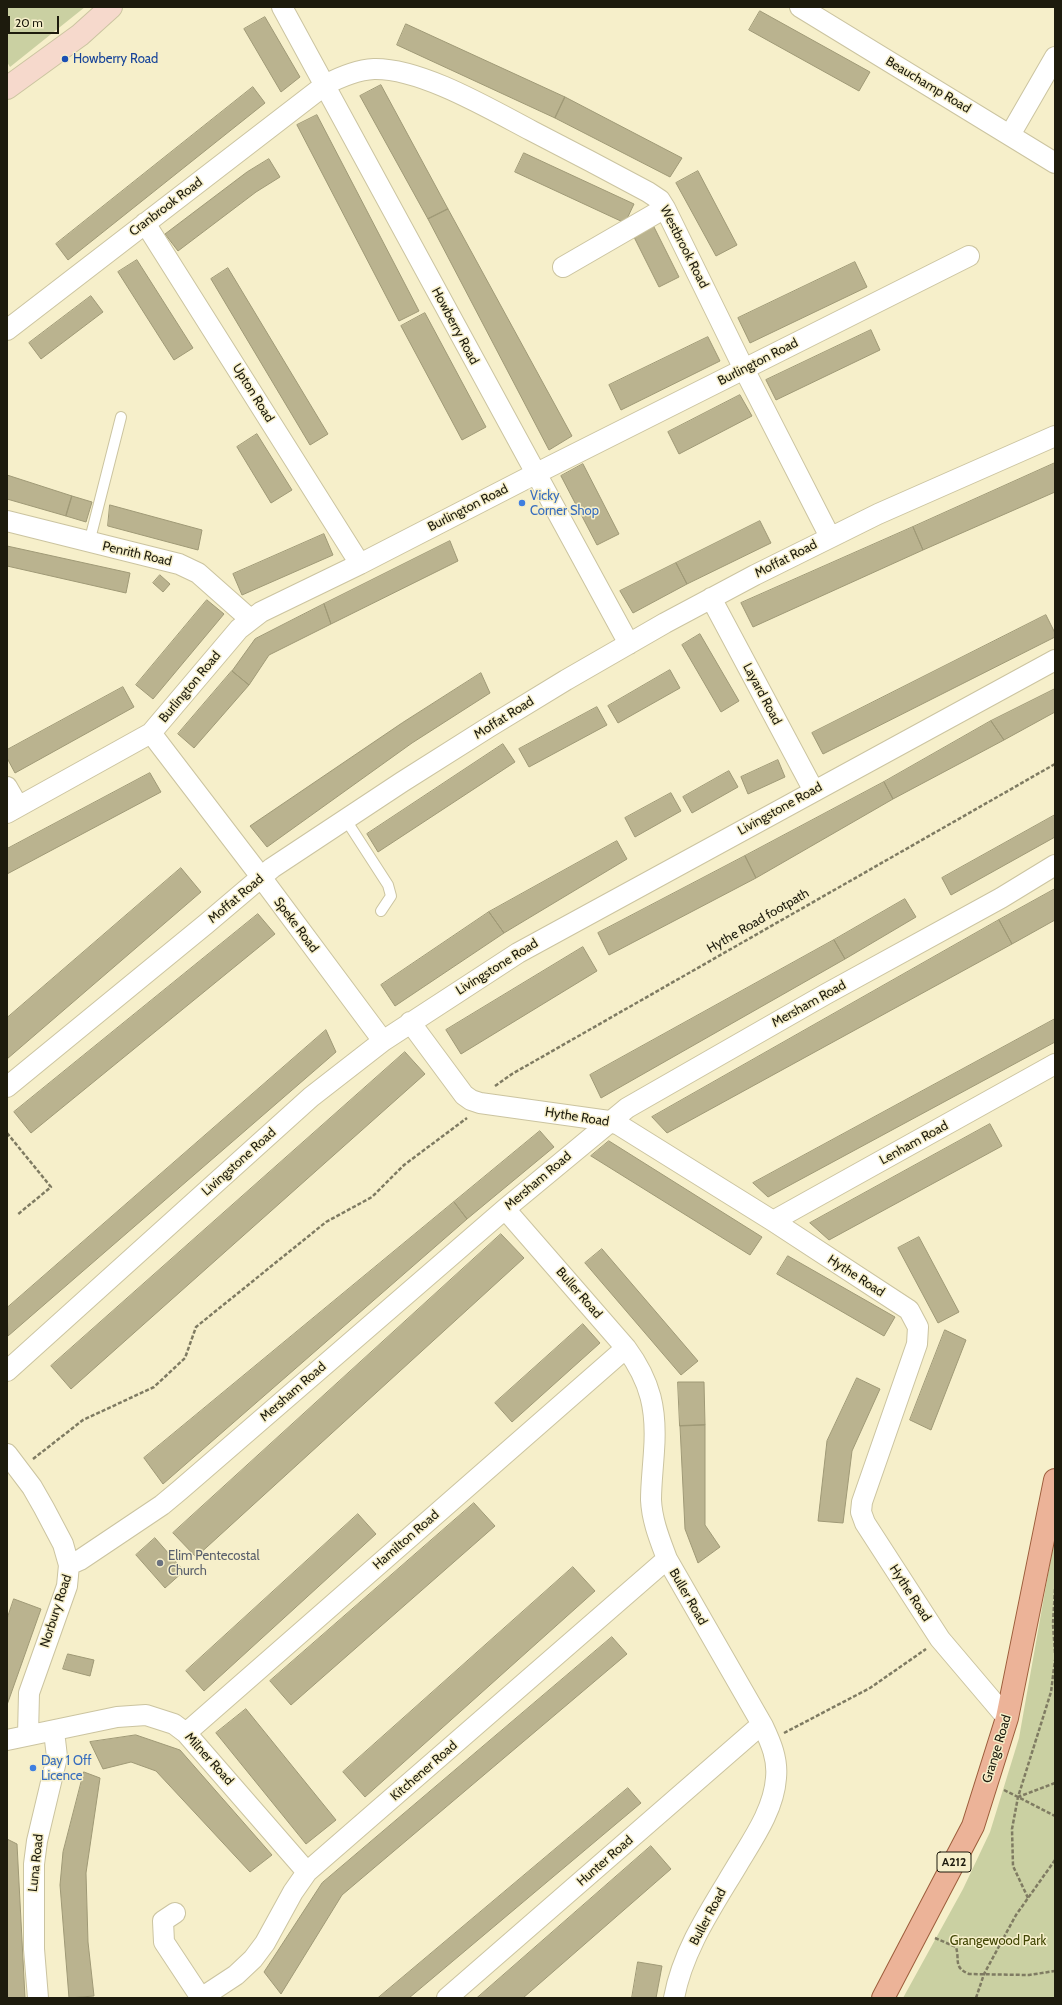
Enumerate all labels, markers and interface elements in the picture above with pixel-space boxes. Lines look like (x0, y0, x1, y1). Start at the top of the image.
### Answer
scale bar (10, 8, 61, 34)
text: 20 m (15, 15, 43, 30)
place label: Howberry Road (73, 51, 158, 67)
street label: Beauchamp Road (883, 53, 973, 117)
marker: Howberry Road (60, 54, 70, 64)
street label: Cranbrook Road (126, 174, 206, 240)
street label: Westbrook Road (656, 203, 712, 291)
street label: Howberry Road (428, 285, 482, 367)
street label: Burlington Road (715, 335, 801, 389)
street label: Upton Road (229, 361, 277, 425)
street label: Burlington Road (425, 481, 511, 535)
place label: Vicky Corner Shop (530, 488, 599, 519)
marker: Vicky Corner Shop (517, 498, 527, 508)
street label: Moffat Road (752, 537, 820, 581)
street label: Penrith Road (101, 538, 173, 570)
street label: Burlington Road (156, 648, 224, 726)
street label: Layard Road (739, 661, 785, 727)
street label: Moffat Road (471, 693, 537, 743)
street label: Livingstone Road (735, 779, 825, 839)
street label: Moffat Road (205, 871, 267, 927)
street label: Hythe Road footpath (704, 885, 812, 957)
street label: Speke Road (270, 894, 322, 956)
street label: Livingstone Road (453, 935, 541, 999)
street label: Mersham Road (769, 977, 849, 1031)
street label: Hythe Road (544, 1104, 610, 1130)
street label: Lenham Road (877, 1118, 951, 1168)
street label: Livingstone Road (199, 1125, 279, 1199)
street label: Mersham Road (501, 1149, 575, 1213)
street label: Hythe Road (825, 1252, 887, 1300)
street label: Buller Road (553, 1264, 605, 1322)
street label: Mersham Road (257, 1359, 329, 1425)
street label: Hamilton Road (370, 1507, 442, 1573)
place label: Elim Pentecostal Church (168, 1548, 259, 1579)
marker: Elim Pentecostal Church (155, 1558, 165, 1568)
street label: Hythe Road (886, 1562, 934, 1624)
street label: Buller Road (666, 1566, 710, 1628)
street label: Norbury Road (37, 1572, 75, 1650)
street label: Grange Road (979, 1713, 1015, 1785)
street label: Milner Road (181, 1729, 237, 1789)
street label: Kitchener Road (387, 1738, 461, 1804)
place label: Day 1 Off Licence (41, 1753, 92, 1784)
marker: Day 1 Off Licence (28, 1763, 38, 1773)
street label: Hunter Road (574, 1832, 636, 1890)
street label: Luna Road (25, 1833, 47, 1893)
road number: A212 (937, 1852, 971, 1872)
street label: Buller Road (686, 1886, 730, 1948)
park label: Grangewood Park (950, 1933, 1046, 1949)

